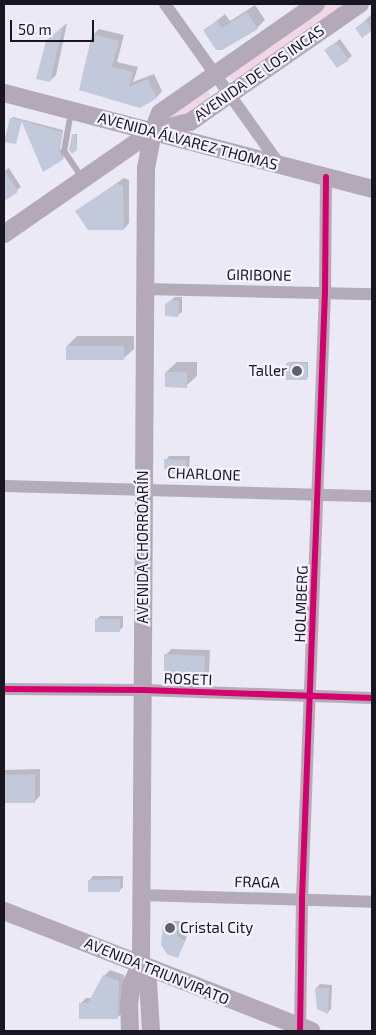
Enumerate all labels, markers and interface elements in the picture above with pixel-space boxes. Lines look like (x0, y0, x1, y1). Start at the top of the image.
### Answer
scale bar (12, 10, 96, 42)
text: 50 m (18, 20, 52, 38)
street label: AVENIDA DE LOS INCAS (190, 21, 328, 125)
street label: AVENIDA ÁLVAREZ THOMAS (96, 108, 280, 174)
street label: GIRIBONE (226, 265, 292, 285)
place label: Taller (248, 362, 287, 380)
marker: Taller (291, 365, 303, 377)
street label: CHARLONE (167, 464, 241, 484)
street label: AVENIDA CHORROARÍN (134, 470, 152, 624)
street label: HOLMBERG (291, 565, 311, 643)
street label: ROSETI (163, 669, 213, 689)
street label: FRAGA (234, 873, 280, 891)
place label: Cristal City (180, 919, 254, 937)
marker: Cristal City (164, 922, 176, 934)
street label: AVENIDA TRIUNVIRATO (82, 934, 232, 1008)

